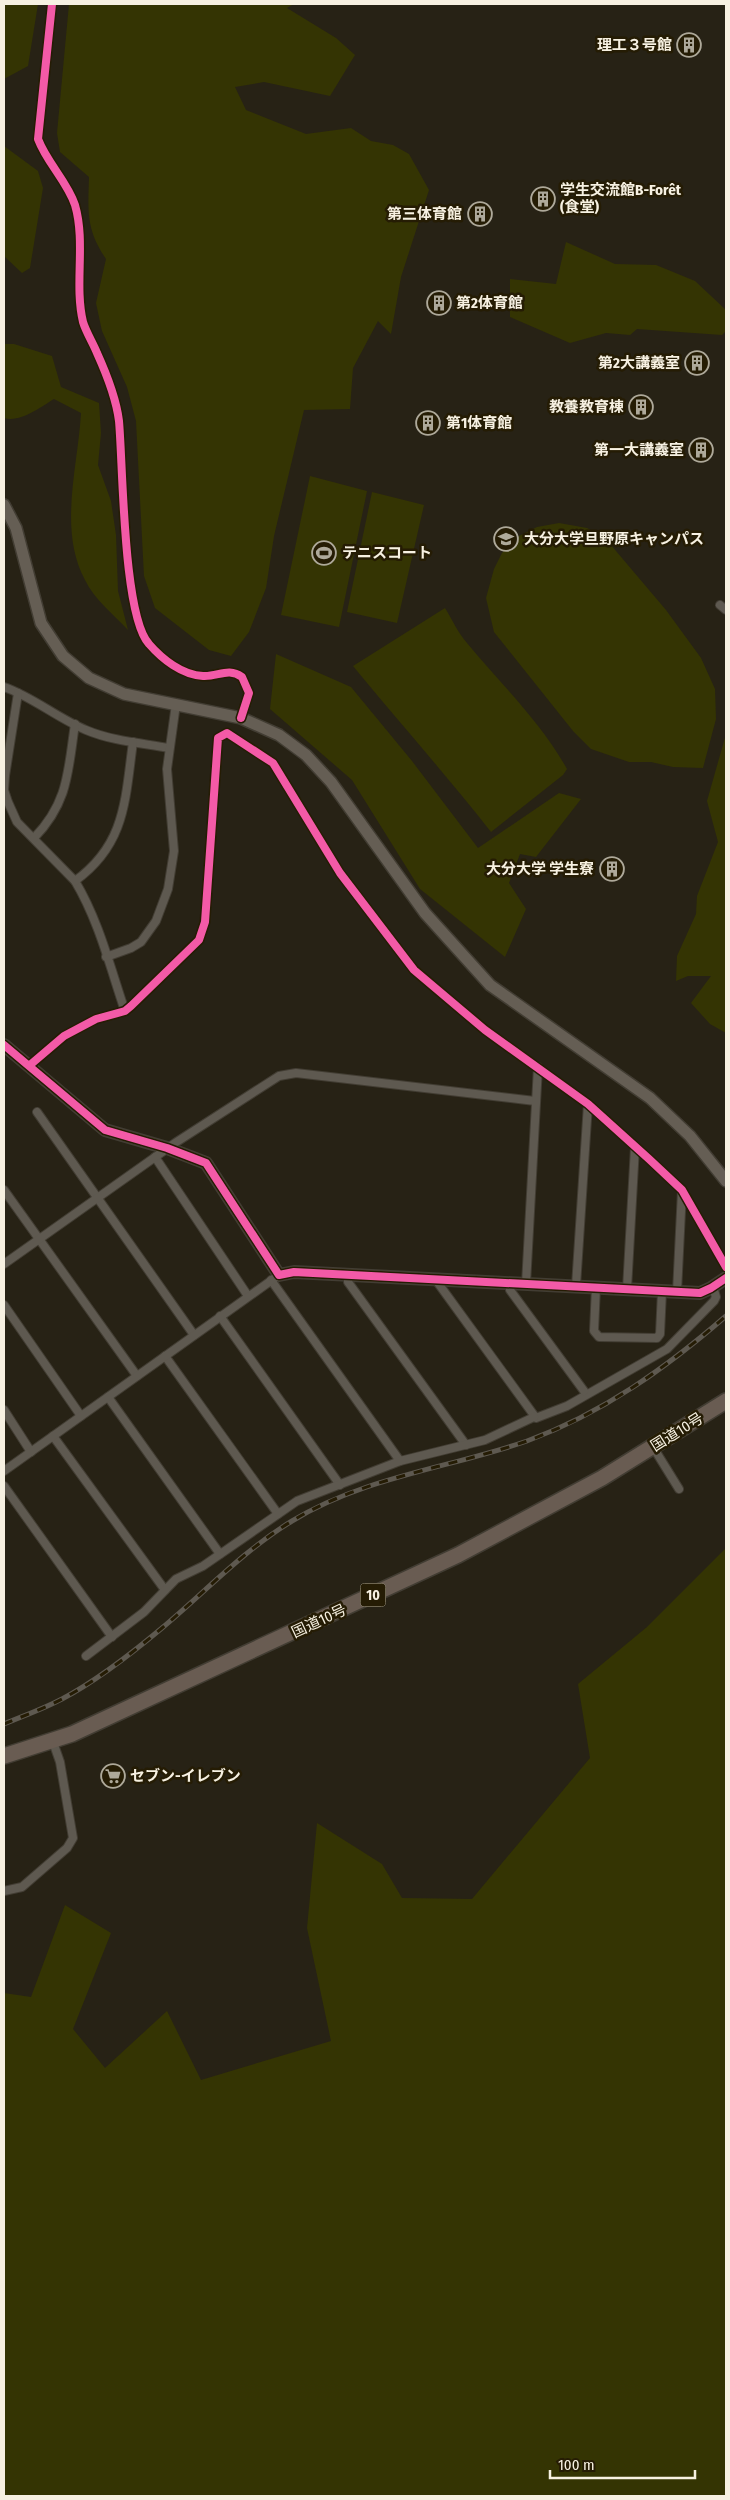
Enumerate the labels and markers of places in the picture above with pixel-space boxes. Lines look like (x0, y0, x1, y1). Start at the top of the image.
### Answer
building icon: 理工３号館 (676, 32, 702, 58)
place label: 理工３号館 (597, 36, 672, 54)
place label: 学生交流館B-Forêt (食堂) (560, 181, 682, 216)
building icon: 学生交流館B-Forêt (食堂) (530, 186, 556, 212)
building icon: 第三体育館 (467, 201, 493, 227)
place label: 第三体育館 (387, 205, 462, 223)
building icon: 第2体育館 (426, 290, 452, 316)
place label: 第2体育館 (456, 294, 523, 312)
building icon: 第2大講義室 (684, 350, 710, 376)
place label: 第2大講義室 (598, 354, 680, 372)
building icon: 教養教育棟 (628, 394, 654, 420)
place label: 教養教育棟 (549, 398, 624, 416)
building icon: 第1体育館 (415, 410, 441, 436)
place label: 第1体育館 (446, 414, 512, 432)
building icon: 第一大講義室 (688, 437, 714, 463)
place label: 第一大講義室 (594, 441, 684, 459)
school or university icon: 大分大学旦野原キャンパス (493, 526, 519, 552)
place label: 大分大学旦野原キャンパス (524, 530, 704, 548)
sports icon: テニスコート (311, 540, 337, 566)
place label: テニスコート (342, 544, 432, 562)
building icon: 大分大学 学生寮 (599, 856, 625, 882)
place label: 大分大学 学生寮 (486, 860, 594, 878)
supermarket icon: セブン-イレブン (100, 1763, 126, 1789)
place label: セブン-イレブン (130, 1767, 241, 1785)

